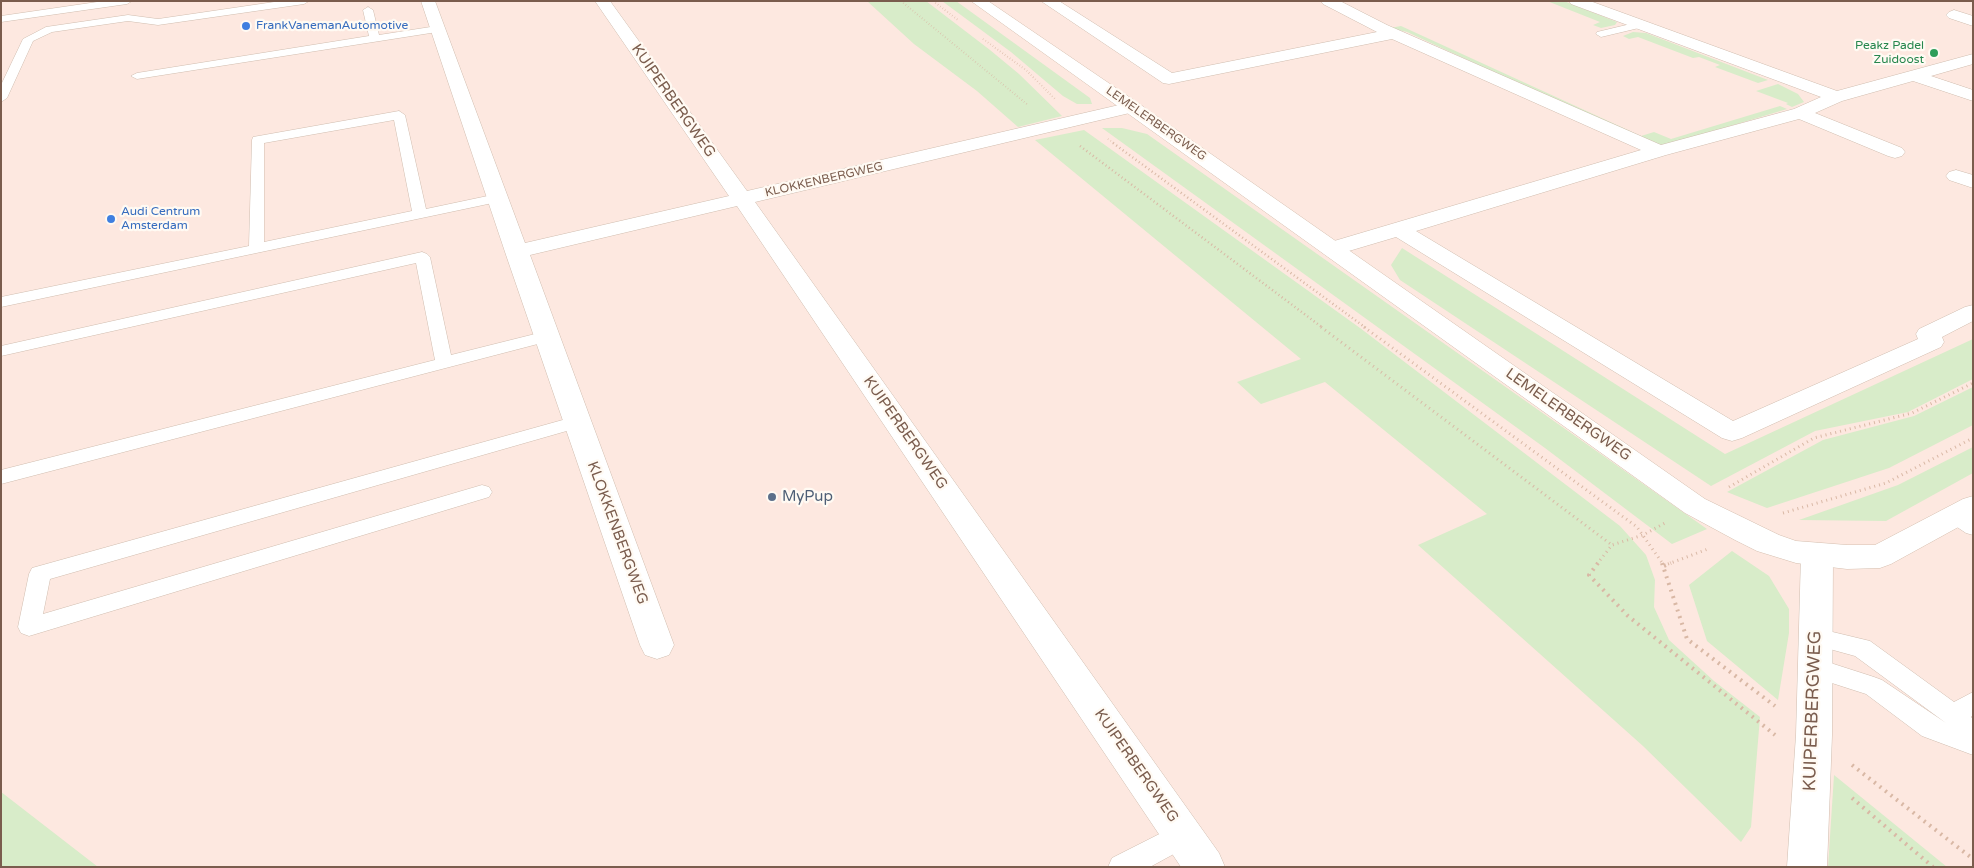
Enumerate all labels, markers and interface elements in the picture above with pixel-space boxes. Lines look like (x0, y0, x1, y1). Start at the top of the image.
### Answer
place label: FrankVanemanAutomotive (256, 19, 408, 33)
marker: FrankVanemanAutomotive (240, 20, 252, 32)
place label: Peakz Padel Zuidoost (1855, 39, 1924, 67)
street label: KUIPERBERGWEG (627, 41, 719, 161)
marker: Peakz Padel Zuidoost (1928, 47, 1940, 59)
street label: LEMELERBERGWEG (1103, 84, 1209, 164)
street label: KLOKKENBERGWEG (764, 159, 884, 201)
place label: Audi Centrum Amsterdam (121, 205, 200, 233)
marker: Audi Centrum Amsterdam (105, 213, 117, 225)
street label: LEMELERBERGWEG (1502, 365, 1634, 465)
street label: KUIPERBERGWEG (859, 373, 951, 493)
street label: KLOKKENBERGWEG (583, 459, 651, 607)
place label: MyPup (782, 488, 833, 506)
marker: MyPup (766, 491, 778, 503)
street label: KUIPERBERGWEG (1799, 630, 1827, 792)
street label: KUIPERBERGWEG (1090, 706, 1182, 826)

